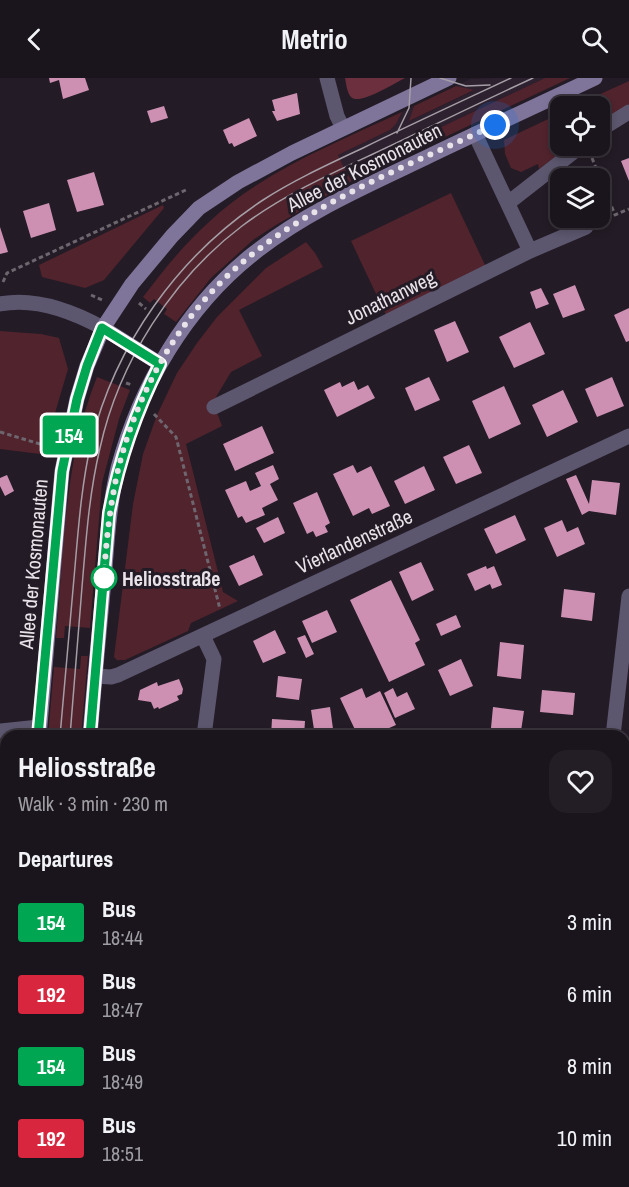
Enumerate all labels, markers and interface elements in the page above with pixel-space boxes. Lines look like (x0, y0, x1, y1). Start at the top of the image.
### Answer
text: Metrio (281, 21, 348, 57)
icon: back (18, 23, 51, 56)
icon: search (578, 23, 611, 56)
map controls (550, 96, 610, 228)
button: locate (550, 96, 610, 156)
your location (480, 110, 510, 140)
street label: Allee der Kosmonauten (281, 116, 446, 218)
button: layers (550, 168, 610, 228)
street label: Jonathanweg (340, 263, 440, 331)
line badge: 154 (34, 416, 104, 454)
text: 154 (55, 421, 83, 450)
street label: Allee der Kosmonauten (12, 478, 54, 651)
street label: Vierlandenstraße (291, 502, 417, 580)
marker: Heliosstraße (91, 565, 117, 591)
place label: Heliosstraße (122, 565, 220, 592)
text: Heliosstraße (18, 748, 156, 786)
button: heart (549, 750, 612, 813)
text: Walk · 3 min · 230 m (18, 790, 168, 817)
text: Departures (18, 844, 113, 874)
text: Bus (102, 894, 136, 924)
text: 3 min (567, 907, 612, 937)
text: 154 (37, 908, 65, 937)
text: 18:44 (102, 924, 143, 951)
text: Bus (102, 966, 136, 996)
text: 6 min (567, 979, 612, 1009)
text: 192 (37, 980, 65, 1009)
text: 18:47 (102, 996, 143, 1023)
text: Bus (102, 1038, 136, 1068)
text: 8 min (567, 1051, 612, 1081)
text: 154 (37, 1052, 65, 1081)
text: 18:49 (102, 1068, 143, 1095)
text: Bus (102, 1110, 136, 1140)
text: 10 min (557, 1123, 612, 1153)
text: 192 (37, 1124, 65, 1153)
text: 18:51 (102, 1140, 143, 1167)

